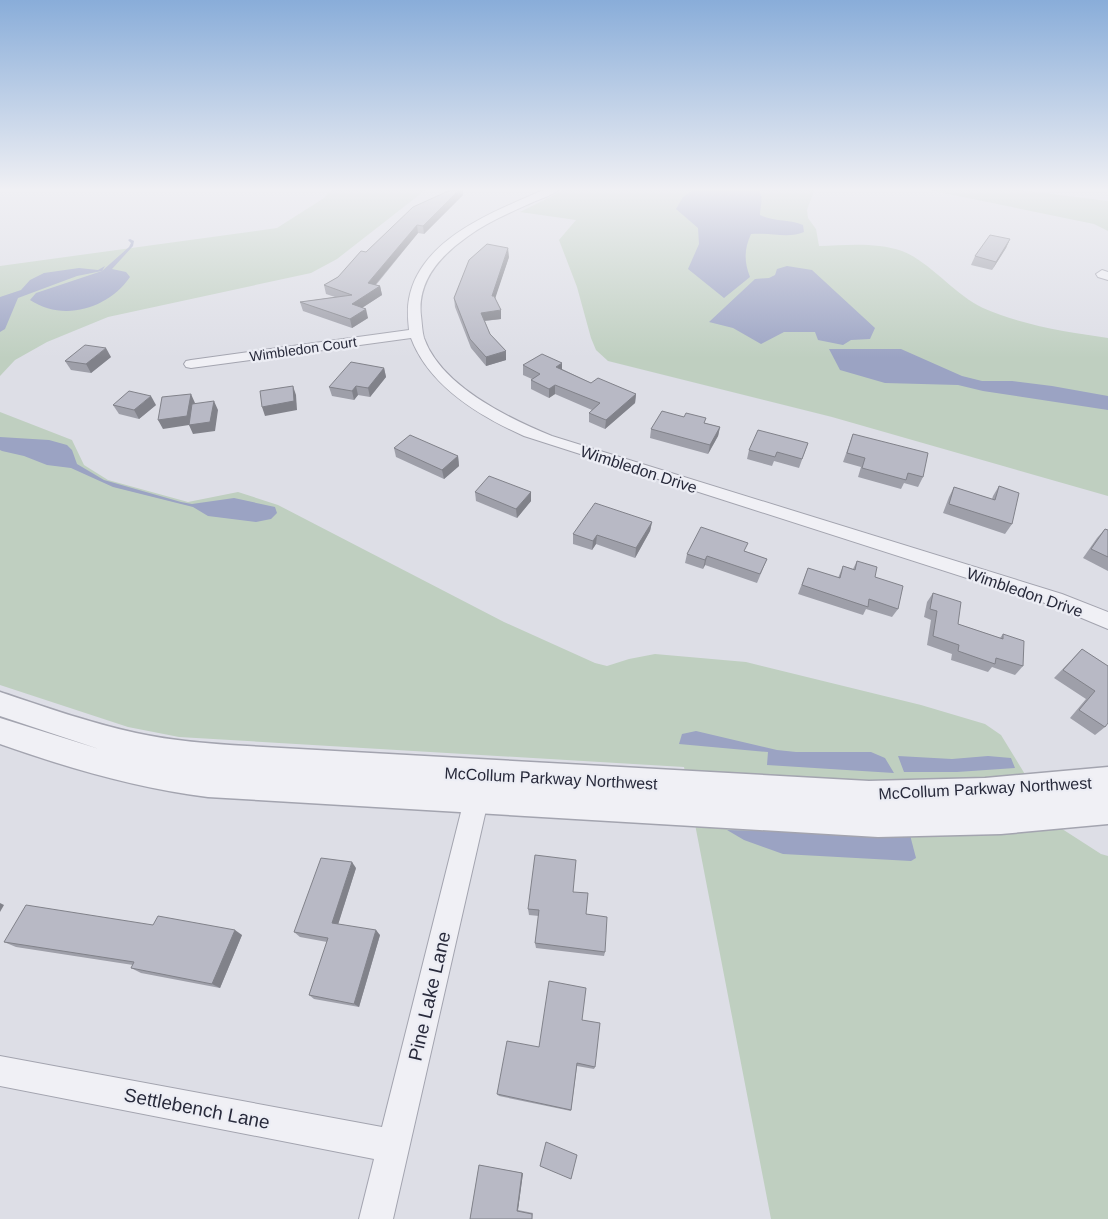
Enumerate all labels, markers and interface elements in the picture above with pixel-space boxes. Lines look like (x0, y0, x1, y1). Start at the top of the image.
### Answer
street label: Wimbledon Court (248, 334, 358, 364)
street label: Wimbledon Drive (578, 443, 699, 496)
street label: Wimbledon Drive (964, 565, 1085, 620)
street label: McCollum Parkway Northwest (444, 764, 659, 793)
street label: McCollum Parkway Northwest (878, 774, 1093, 803)
street label: Pine Lake Lane (404, 929, 455, 1063)
street label: Settlebench Lane (122, 1084, 272, 1133)

